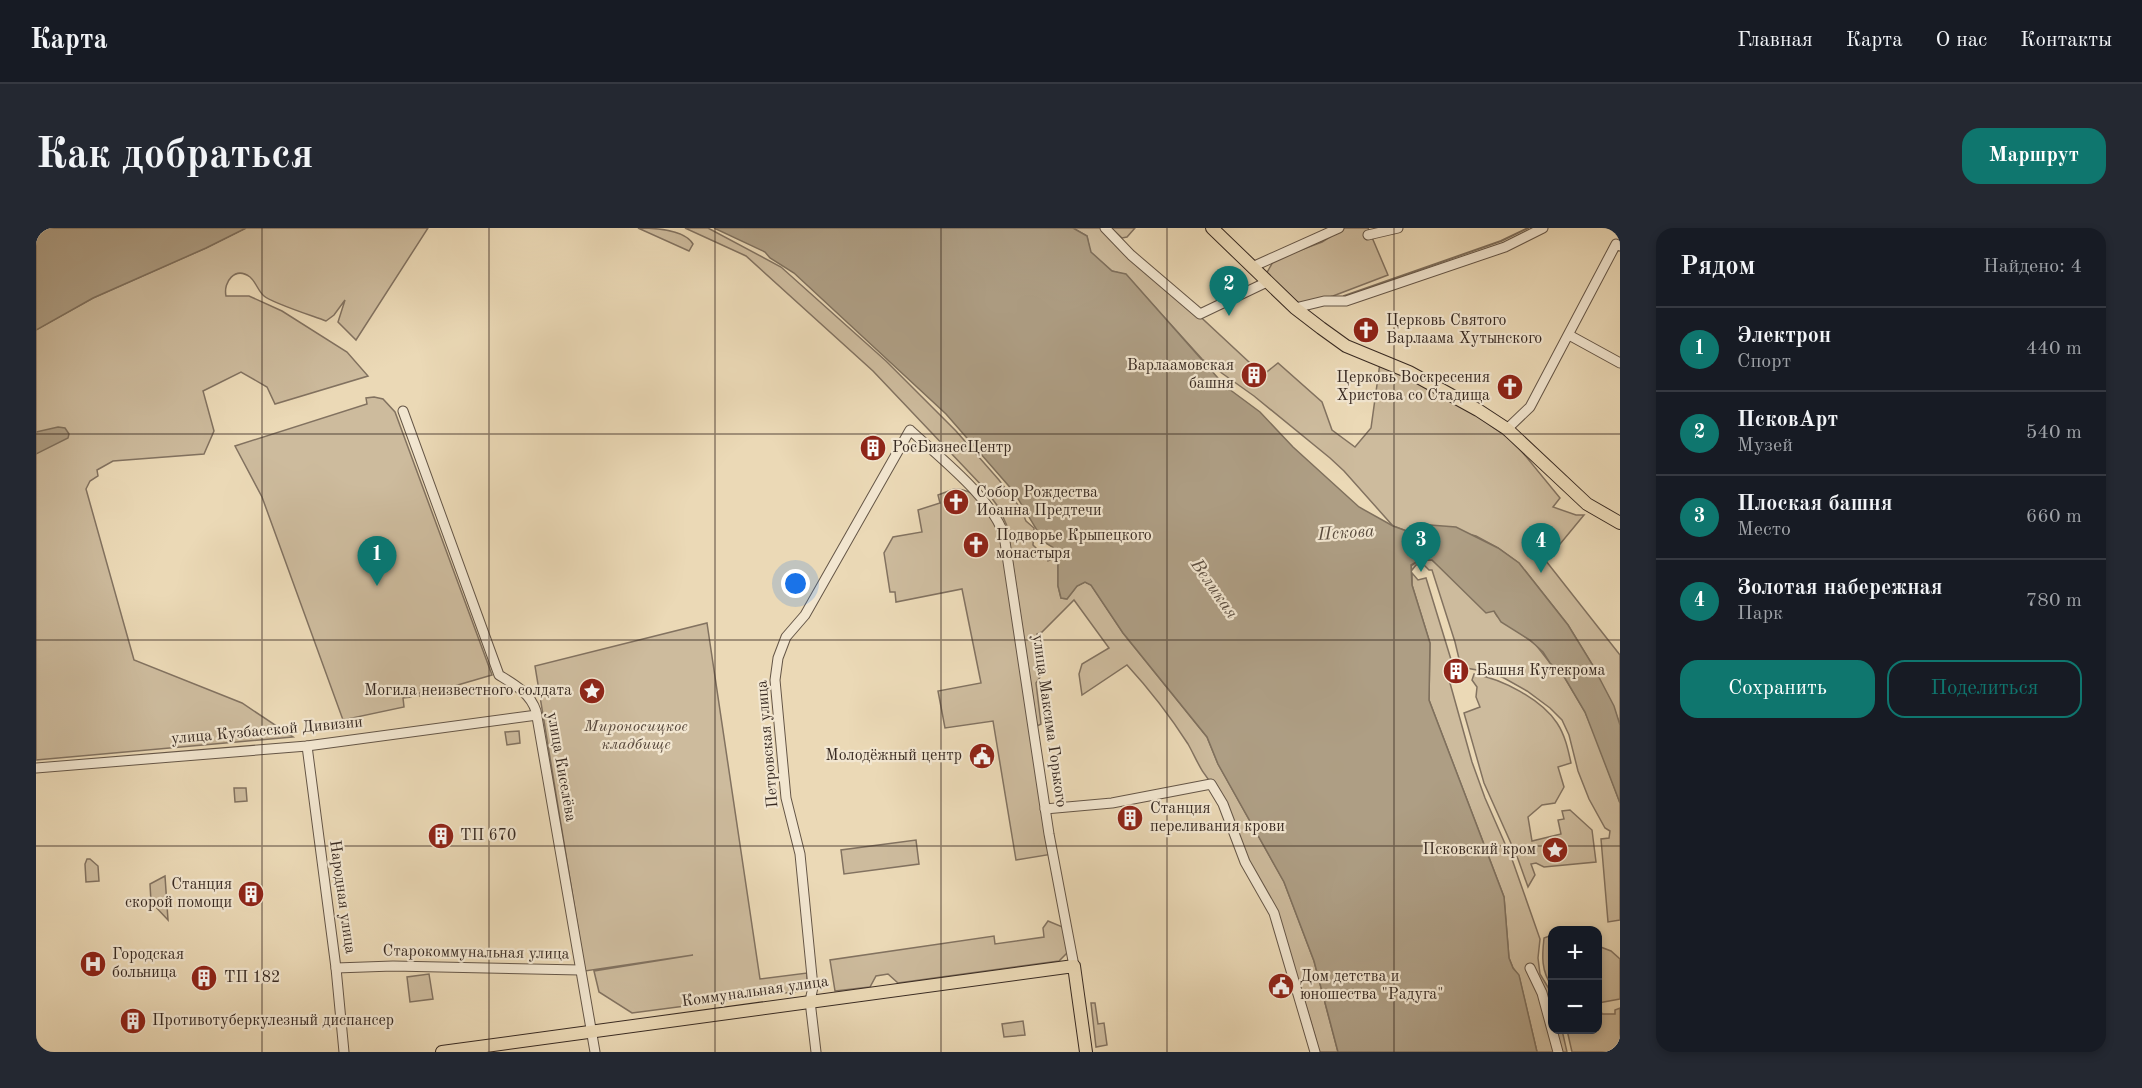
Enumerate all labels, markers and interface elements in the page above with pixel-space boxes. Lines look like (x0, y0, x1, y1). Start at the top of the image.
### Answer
text: Карта (30, 27, 108, 55)
text: Главная (1737, 30, 1813, 51)
text: Карта (1846, 30, 1903, 51)
text: О нас (1936, 30, 1987, 51)
text: Контакты (2020, 30, 2112, 51)
button: Маршрут (1962, 128, 2106, 184)
text: Как добраться (36, 135, 313, 177)
text: Рядом (1680, 254, 1755, 280)
text: Найдено: 4 (1983, 257, 2082, 277)
pin: 2 (1210, 266, 1248, 316)
place label: Церковь Святого Варлаама Хутынского (1386, 313, 1542, 347)
church icon: Церковь Святого Варлаама Хутынского (1351, 315, 1381, 345)
text: Электрон (1737, 325, 1831, 347)
text: 1 (1694, 339, 1705, 359)
text: 440 m (2026, 339, 2082, 359)
text: Спорт (1737, 352, 1791, 372)
place label: Варлаамовская башня (1127, 358, 1234, 392)
building icon: Варлаамовская башня (1239, 360, 1269, 390)
place label: Церковь Воскресения Христова со Стадища (1336, 370, 1490, 404)
church icon: Церковь Воскресения Христова со Стадища (1495, 372, 1525, 402)
text: ПсковАрт (1737, 409, 1838, 431)
text: 2 (1694, 423, 1705, 443)
text: 540 m (2026, 423, 2082, 443)
building icon: РосБизнесЦентр (858, 433, 888, 463)
text: Музей (1737, 436, 1793, 456)
place label: РосБизнесЦентр (892, 440, 1012, 456)
place label: Собор Рождества Иоанна Предтечи (976, 485, 1102, 519)
church icon: Собор Рождества Иоанна Предтечи (941, 487, 971, 517)
text: Плоская башня (1737, 493, 1893, 515)
text: 3 (1694, 507, 1705, 527)
text: 660 m (2026, 507, 2082, 527)
text: Место (1737, 520, 1791, 540)
water label: Пскова (1316, 522, 1376, 544)
pin: 3 (1402, 522, 1440, 572)
pin: 4 (1522, 524, 1560, 573)
place label: Подворье Крыпецкого монастыря (996, 528, 1152, 562)
church icon: Подворье Крыпецкого монастыря (961, 530, 991, 560)
pin: 1 (358, 536, 396, 586)
water label: Великая (1186, 555, 1241, 623)
your location (781, 569, 810, 598)
text: Золотая набережная (1737, 577, 1943, 599)
text: 4 (1694, 591, 1705, 611)
text: 780 m (2026, 591, 2082, 611)
text: Парк (1737, 604, 1783, 624)
street label: улица Максима Горького (1029, 634, 1069, 808)
building icon: Башня Кутекрома (1441, 656, 1471, 686)
button: Сохранить (1680, 660, 1875, 718)
button: Поделиться (1887, 660, 2082, 718)
place label: Башня Кутекрома (1476, 663, 1606, 679)
place icon: Могила неизвестного солдата (577, 676, 607, 706)
street label: Петровская улица (754, 679, 782, 808)
place label: Могила неизвестного солдата (364, 683, 572, 699)
street label: улица Киселёва (543, 711, 579, 823)
street label: улица Кузбасской Дивизии (171, 715, 363, 747)
park label: Мироносицкое кладбище (583, 719, 688, 753)
public building icon: Молодёжный центр (967, 741, 997, 771)
place label: Молодёжный центр (825, 748, 962, 764)
place label: Станция переливания крови (1150, 801, 1285, 835)
building icon: Станция переливания крови (1115, 803, 1145, 833)
building icon: ТП 670 (426, 821, 456, 851)
place label: ТП 670 (460, 828, 516, 844)
place icon: Псковский кром (1540, 835, 1570, 865)
street label: Народная улица (326, 839, 358, 955)
place label: Псковский кром (1423, 842, 1536, 858)
place label: Станция скорой помощи (125, 877, 232, 911)
building icon: Станция скорой помощи (236, 879, 266, 909)
map controls (1548, 926, 1602, 1034)
button: + (1548, 926, 1602, 980)
street label: Старокоммунальная улица (382, 943, 570, 963)
place label: Городская больница (112, 947, 184, 981)
hospital icon: Городская больница (78, 949, 108, 979)
building icon: ТП 182 (189, 963, 219, 993)
place label: Дом детства и юношества "Радуга" (1300, 969, 1444, 1003)
place label: ТП 182 (224, 970, 280, 986)
public building icon: Дом детства и юношества "Радуга" (1266, 971, 1296, 1001)
street label: Коммунальная улица (680, 974, 830, 1010)
button: − (1548, 980, 1602, 1034)
building icon: Противотуберкулезный диспансер (118, 1006, 148, 1036)
place label: Противотуберкулезный диспансер (152, 1013, 394, 1029)

